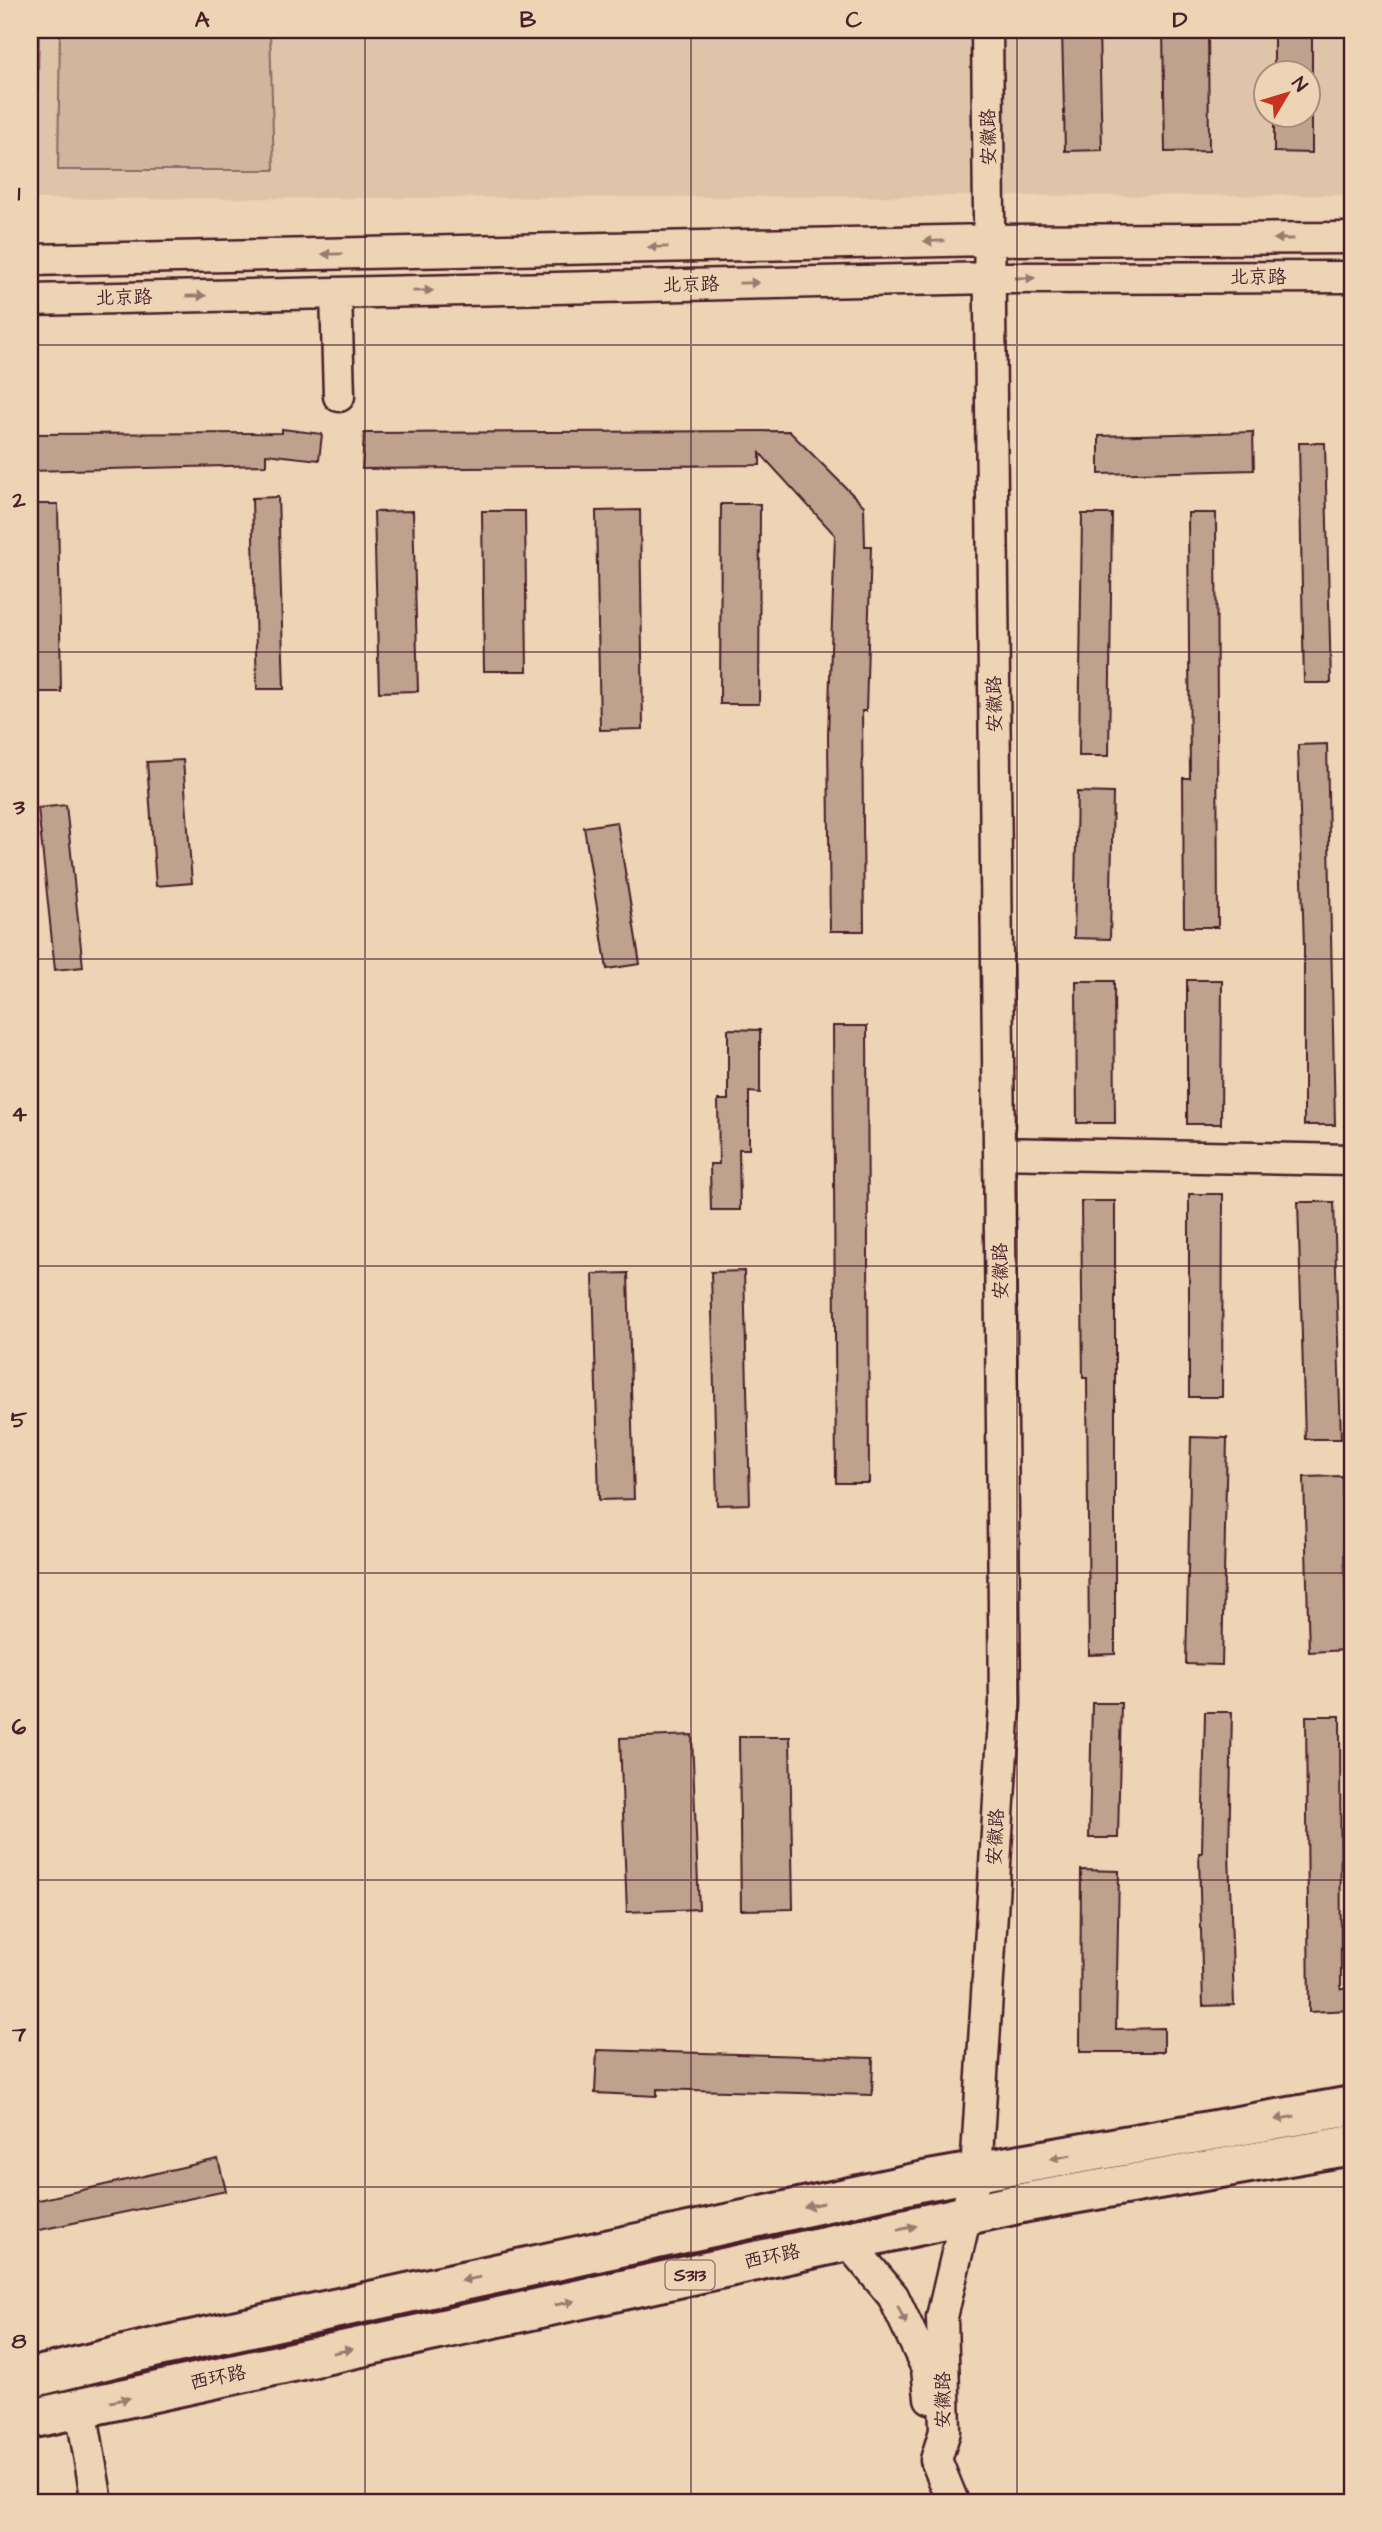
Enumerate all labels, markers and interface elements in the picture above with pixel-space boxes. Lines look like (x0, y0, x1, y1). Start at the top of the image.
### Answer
text: A (195, 4, 210, 36)
text: B (520, 4, 537, 36)
text: C (846, 4, 863, 36)
text: D (1173, 4, 1188, 36)
north arrow (1252, 60, 1322, 130)
text: N (1285, 71, 1314, 98)
street label: 安徽路 (975, 108, 1003, 166)
text: 1 (18, 177, 21, 209)
one-way arrow (1273, 233, 1295, 245)
one-way arrow (923, 236, 945, 247)
one-way arrow (646, 241, 668, 253)
one-way arrow (321, 248, 343, 259)
street label: 北京路 (1229, 264, 1287, 291)
street label: 北京路 (662, 271, 720, 299)
one-way arrow (1014, 272, 1036, 283)
one-way arrow (738, 278, 760, 289)
street label: 北京路 (95, 284, 153, 312)
one-way arrow (413, 285, 435, 297)
one-way arrow (185, 291, 207, 302)
text: 2 (11, 484, 26, 516)
street label: 安徽路 (981, 675, 1009, 733)
text: 3 (12, 791, 25, 823)
text: 4 (11, 1098, 27, 1130)
street label: 安徽路 (987, 1242, 1015, 1300)
text: 5 (11, 1404, 28, 1436)
text: 6 (12, 1711, 27, 1743)
street label: 安徽路 (981, 1808, 1011, 1866)
text: 7 (11, 2018, 27, 2050)
one-way arrow (1274, 2113, 1296, 2124)
one-way arrow (1050, 2152, 1072, 2163)
one-way arrow (803, 2199, 825, 2210)
one-way arrow (896, 2222, 918, 2233)
street label: 西环路 (741, 2238, 803, 2276)
road number: S313 (666, 2260, 714, 2290)
one-way arrow (460, 2274, 482, 2285)
one-way arrow (554, 2297, 576, 2308)
one-way arrow (896, 2305, 908, 2325)
text: 8 (12, 2325, 27, 2357)
one-way arrow (332, 2346, 354, 2357)
street label: 西环路 (187, 2359, 249, 2397)
street label: 安徽路 (930, 2371, 957, 2429)
one-way arrow (109, 2394, 131, 2405)

